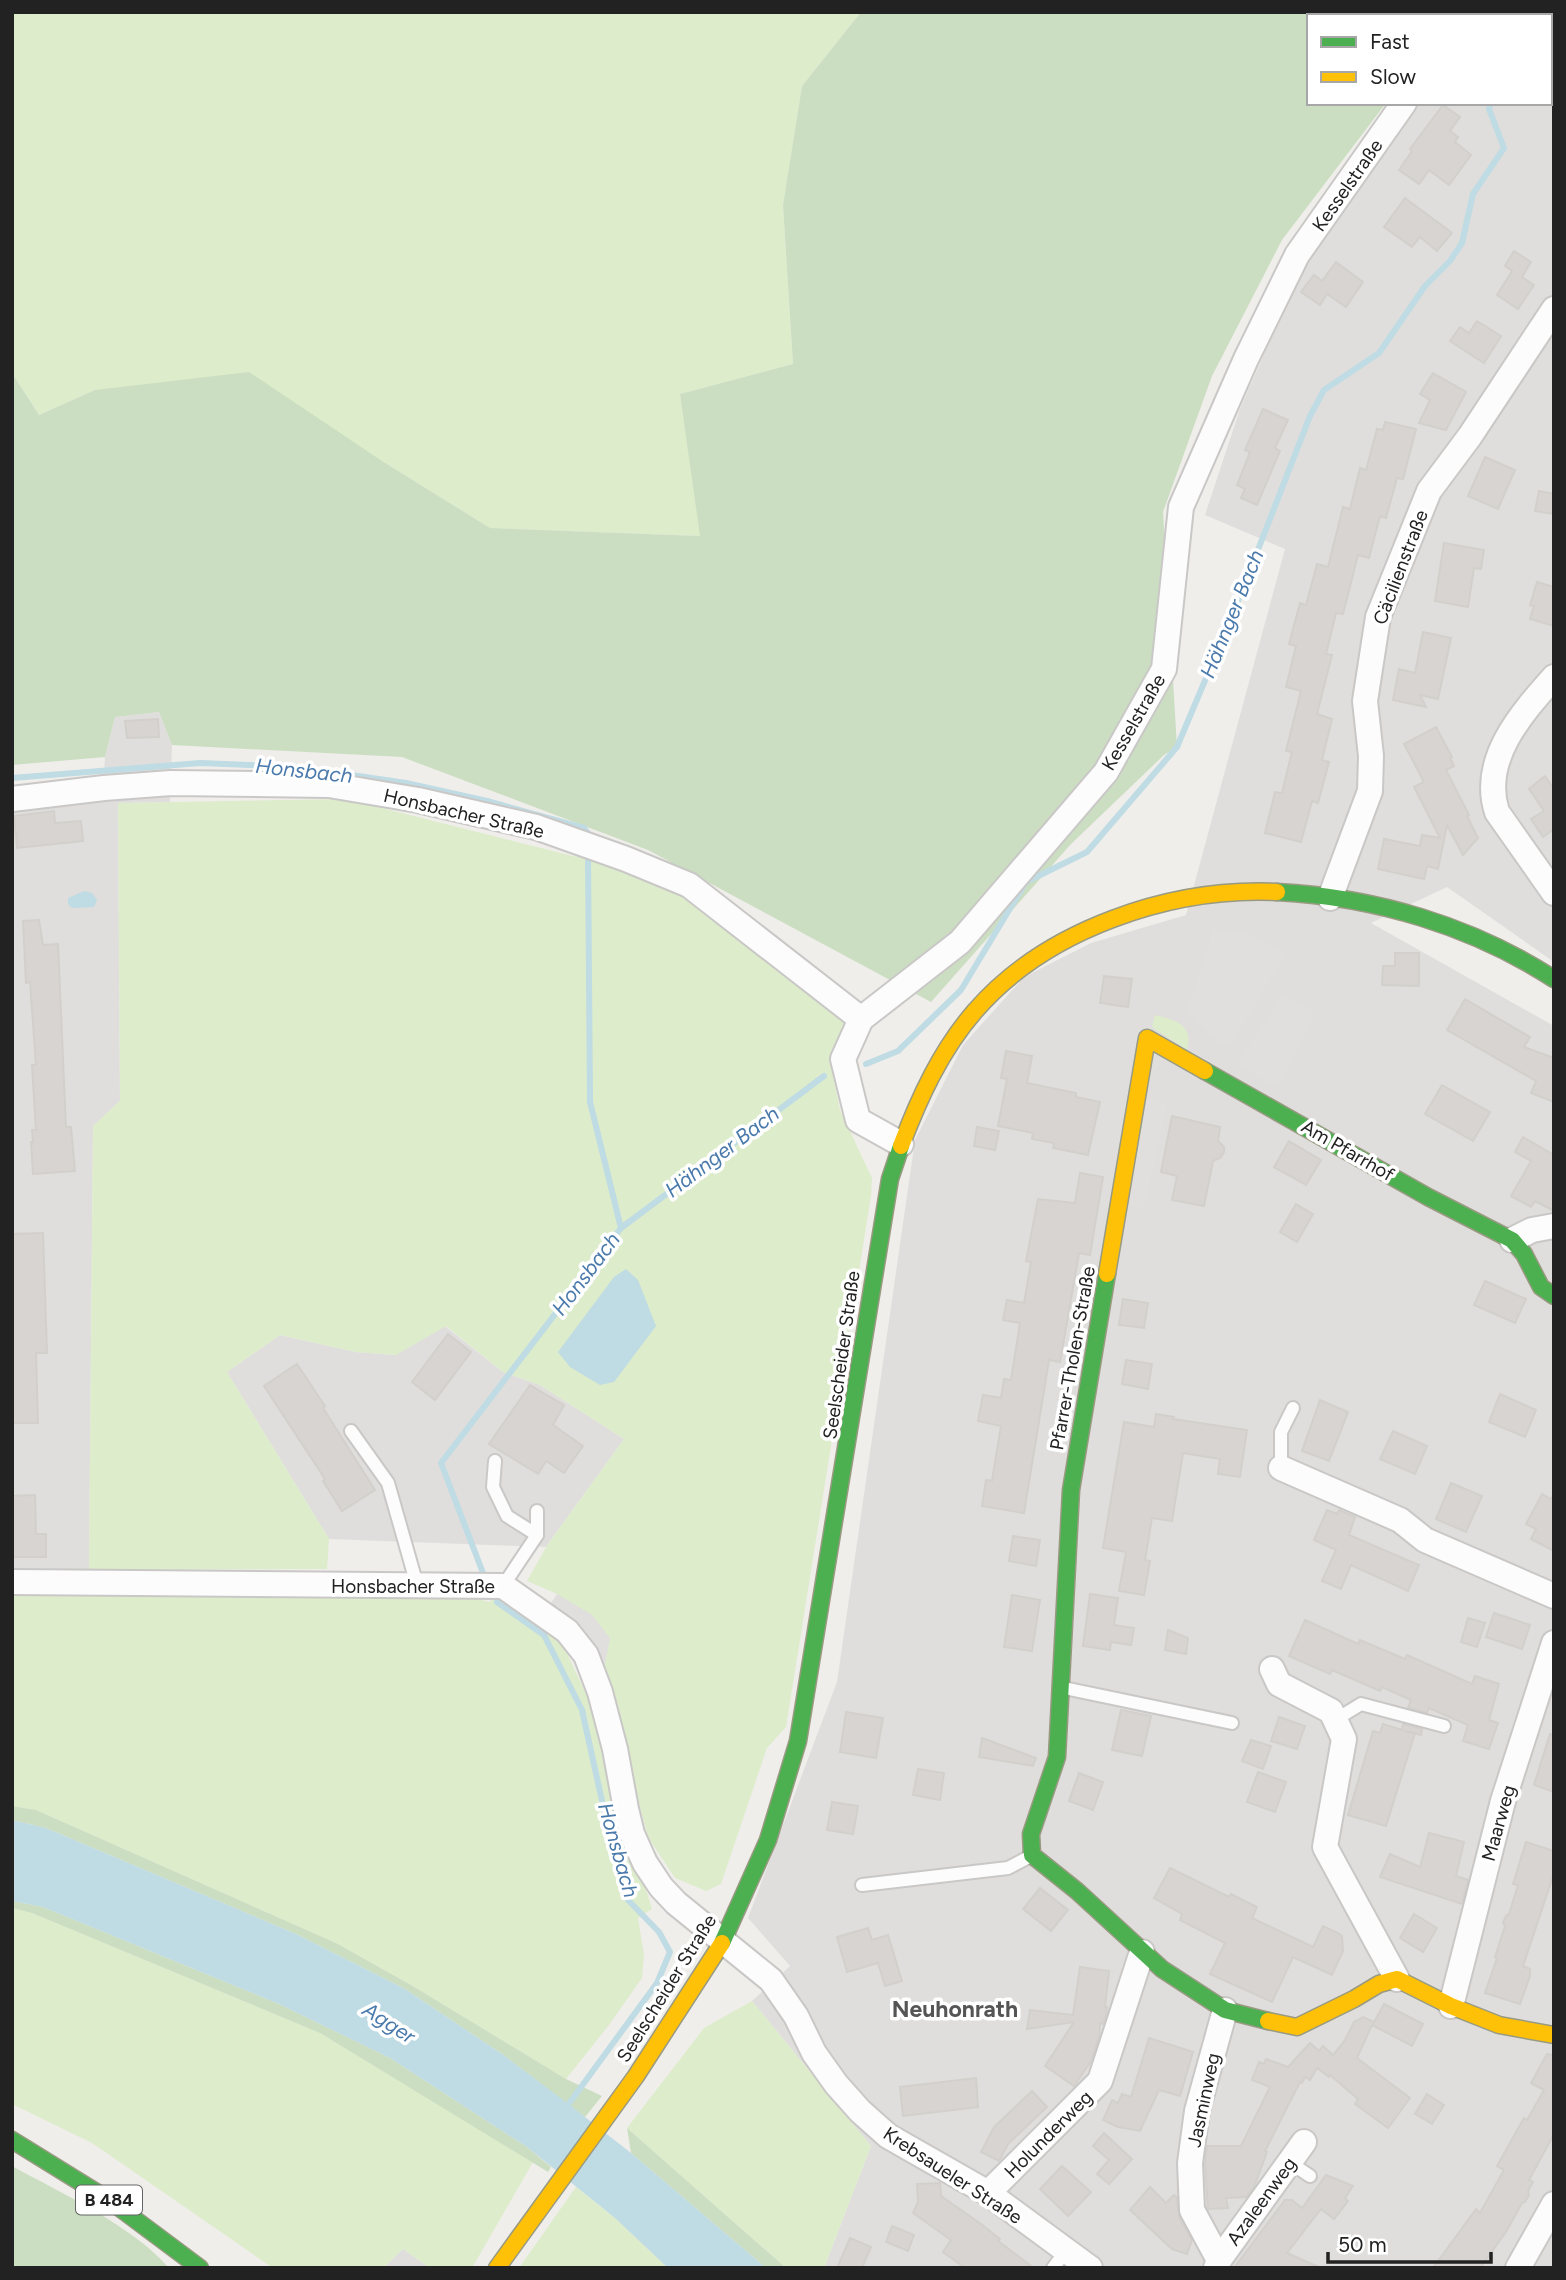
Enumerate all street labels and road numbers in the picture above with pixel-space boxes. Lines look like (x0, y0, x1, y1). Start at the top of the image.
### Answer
street label: Kesselstraße (1307, 135, 1388, 236)
street label: Cäcilienstraße (1368, 507, 1433, 628)
street label: Kesselstraße (1097, 670, 1170, 774)
street label: Honsbacher Straße (381, 784, 546, 843)
street label: Am Pfarrhof (1297, 1115, 1398, 1186)
street label: Pfarrer-Tholen-Straße (1045, 1264, 1100, 1452)
street label: Seelscheider Straße (818, 1269, 865, 1441)
street label: Honsbacher Straße (331, 1575, 495, 1598)
street label: Maarweg (1477, 1782, 1520, 1864)
street label: Seelscheider Straße (612, 1910, 721, 2066)
street label: Jasminweg (1182, 2051, 1225, 2149)
street label: Holunderweg (1000, 2086, 1097, 2183)
street label: Krebsaueler Straße (879, 2122, 1026, 2229)
street label: Azaleenweg (1222, 2153, 1301, 2250)
road number: B 484 (76, 2186, 142, 2214)

